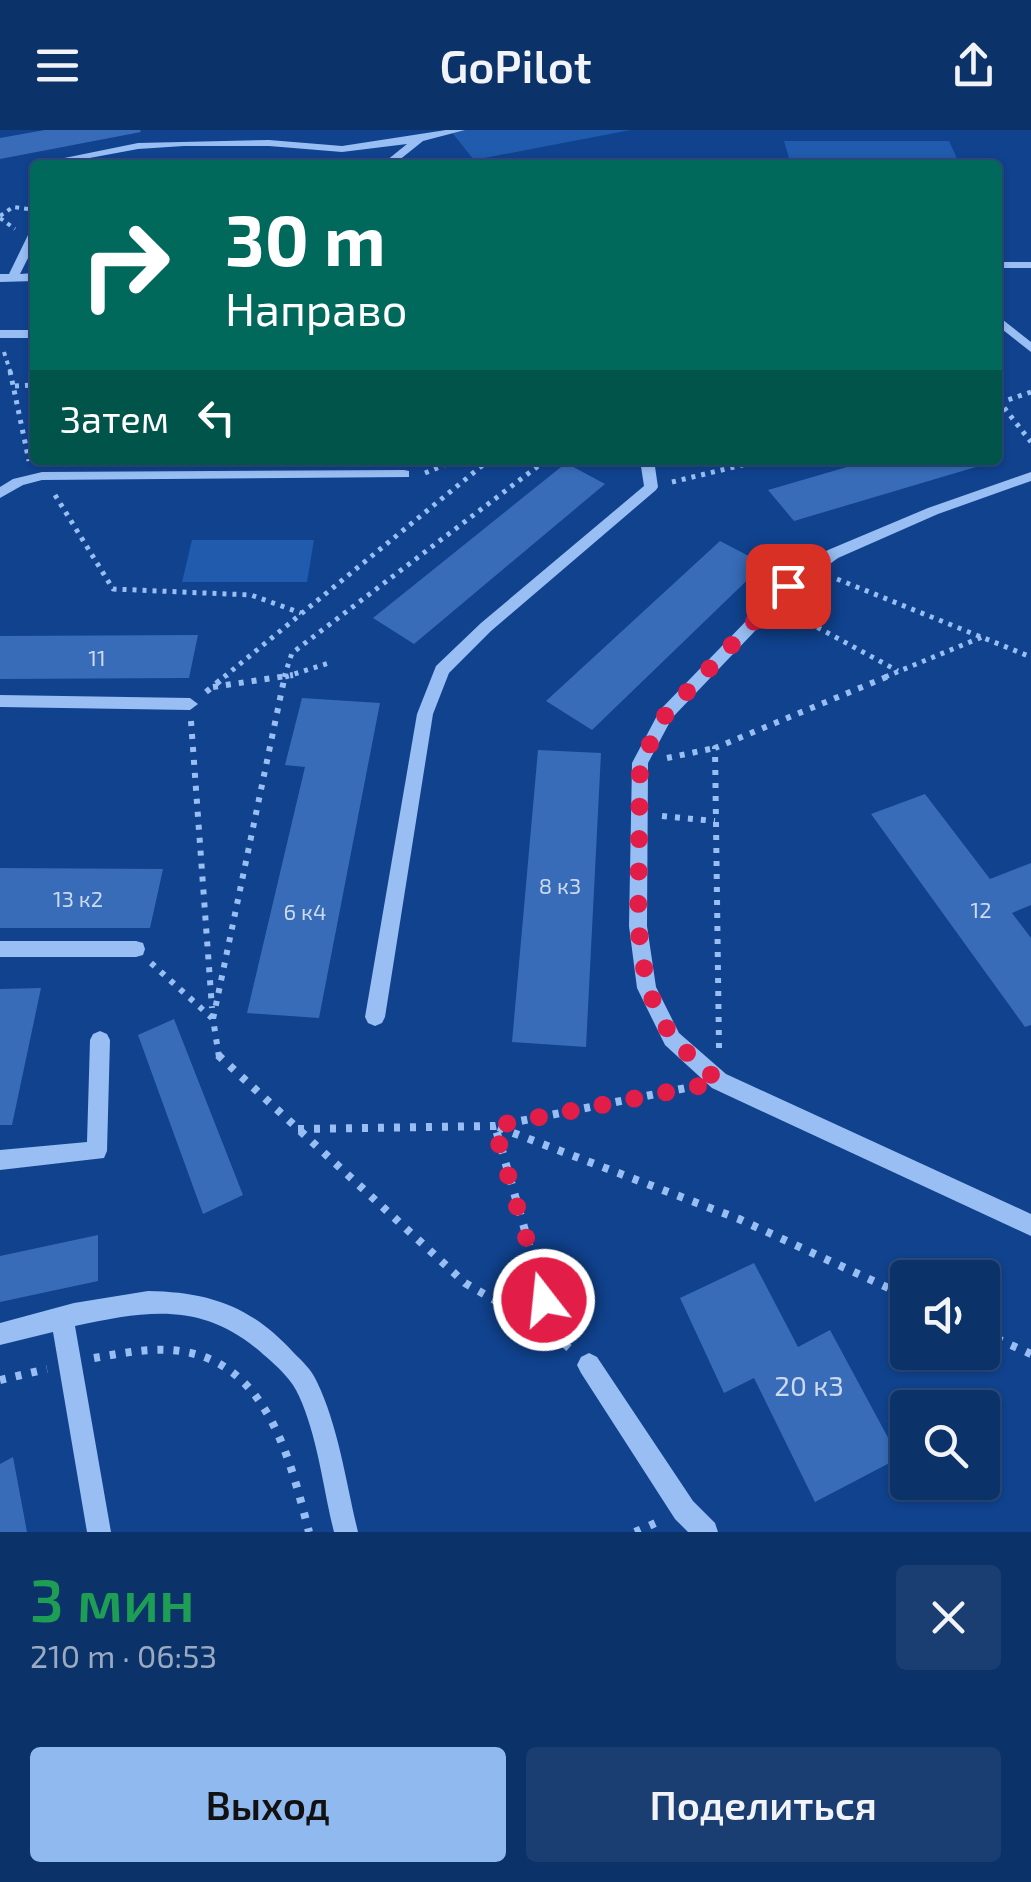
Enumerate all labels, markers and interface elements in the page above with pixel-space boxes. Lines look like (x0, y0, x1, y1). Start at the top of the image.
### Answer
icon: menu (30, 38, 85, 93)
text: GoPilot (439, 38, 592, 92)
icon: share (946, 38, 1001, 93)
text: 30 m (225, 196, 386, 280)
icon: right (60, 200, 190, 330)
text: Направо (225, 281, 407, 335)
icon: left (189, 390, 244, 445)
text: Затем (60, 395, 169, 441)
pin (746, 544, 831, 629)
icon: arrive (761, 559, 816, 614)
house number: 11 (88, 644, 106, 670)
house number: 8 к3 (539, 872, 581, 898)
house number: 13 к2 (53, 885, 103, 911)
house number: 12 (970, 896, 992, 922)
house number: 6 к4 (284, 898, 326, 924)
position arrow (492, 1248, 596, 1352)
map controls (890, 1260, 1000, 1500)
button: sound (890, 1260, 1000, 1370)
house number: 20 к3 (774, 1368, 844, 1402)
button: search (890, 1390, 1000, 1500)
text: 3 мин (30, 1562, 195, 1634)
button: close (896, 1565, 1001, 1670)
text: 210 m · 06:53 (30, 1636, 217, 1674)
button: Выход (30, 1747, 506, 1862)
button: Поделиться (526, 1747, 1001, 1862)

